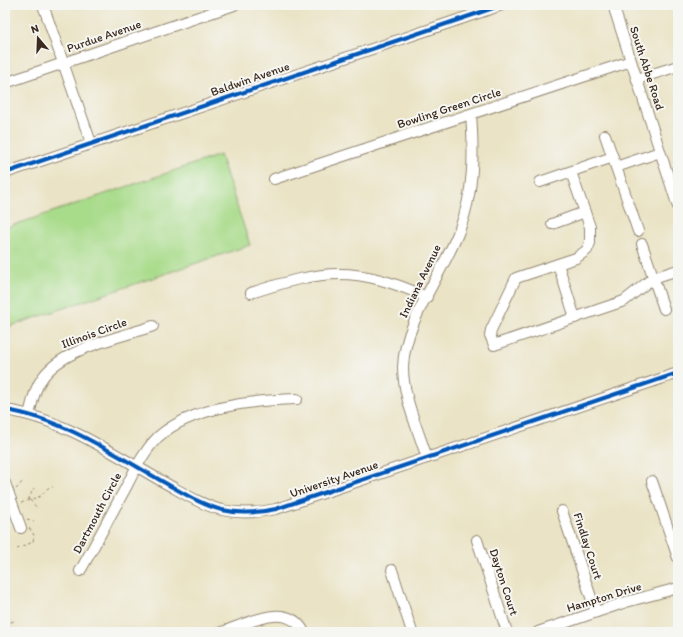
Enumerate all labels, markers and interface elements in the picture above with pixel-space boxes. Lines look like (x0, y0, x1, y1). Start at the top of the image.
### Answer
street label: Purdue Avenue (65, 17, 143, 55)
north arrow (18, 18, 58, 58)
text: N (29, 22, 41, 36)
street label: South Abbe Road (627, 24, 667, 112)
street label: Baldwin Avenue (209, 59, 292, 99)
street label: Bowling Green Circle (395, 85, 503, 131)
street label: Indiana Avenue (396, 242, 444, 320)
street label: Illinois Circle (59, 315, 129, 351)
street label: University Avenue (288, 457, 380, 501)
street label: Dartmouth Circle (70, 470, 124, 556)
street label: Findlay Court (571, 511, 606, 582)
street label: Dayton Court (487, 547, 522, 618)
street label: Hampton Drive (565, 579, 643, 615)

